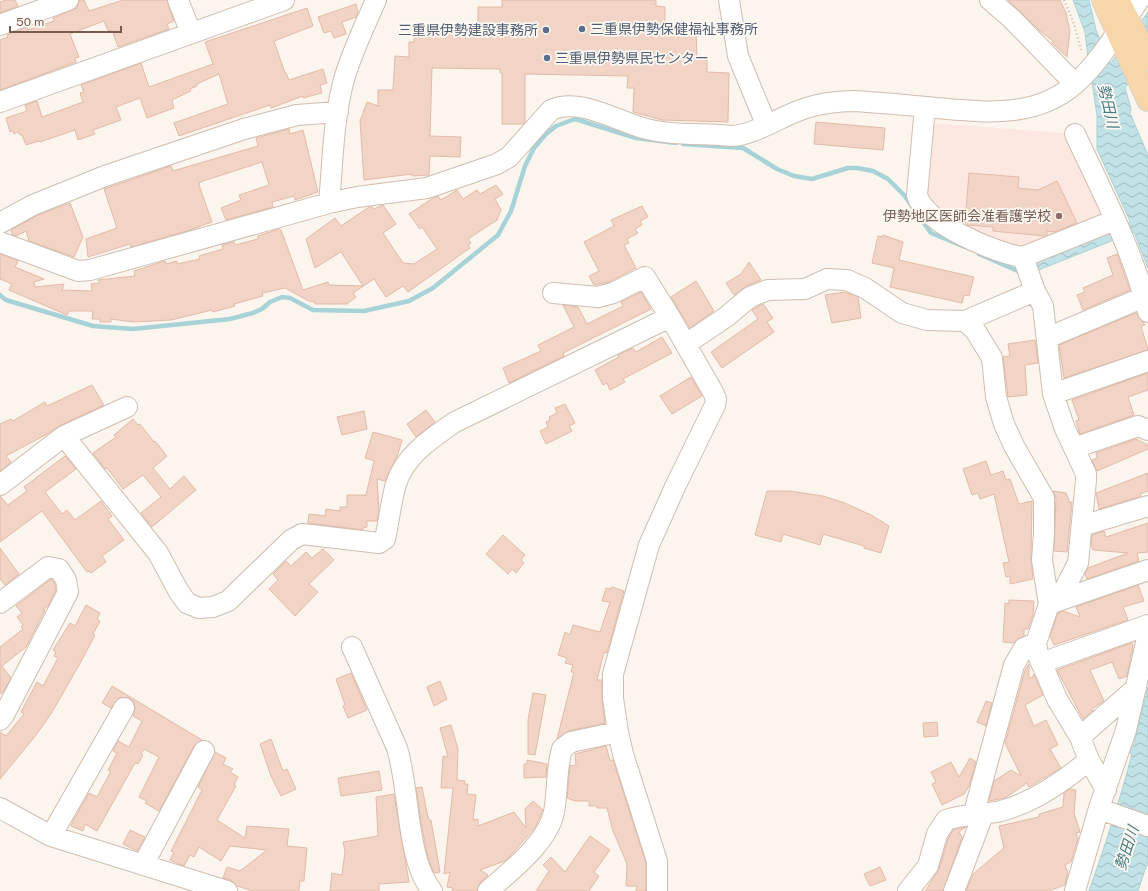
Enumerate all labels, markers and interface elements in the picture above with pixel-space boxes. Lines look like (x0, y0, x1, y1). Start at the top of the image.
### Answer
scale bar (10, 8, 121, 34)
text: 50 m (16, 15, 44, 29)
place label: 三重県伊勢保健福祉事務所 (590, 21, 758, 37)
place label: 三重県伊勢建設事務所 (398, 22, 538, 38)
marker: 三重県伊勢保健福祉事務所 (577, 24, 587, 34)
marker: 三重県伊勢建設事務所 (541, 25, 551, 35)
place label: 三重県伊勢県民センター (555, 50, 709, 66)
marker: 三重県伊勢県民センター (542, 53, 552, 63)
water label: 勢田川 (1095, 82, 1122, 132)
place label: 伊勢地区医師会准看護学校 (883, 208, 1051, 224)
marker: 伊勢地区医師会准看護学校 (1054, 211, 1064, 221)
water label: 勢田川 (1111, 822, 1142, 872)

